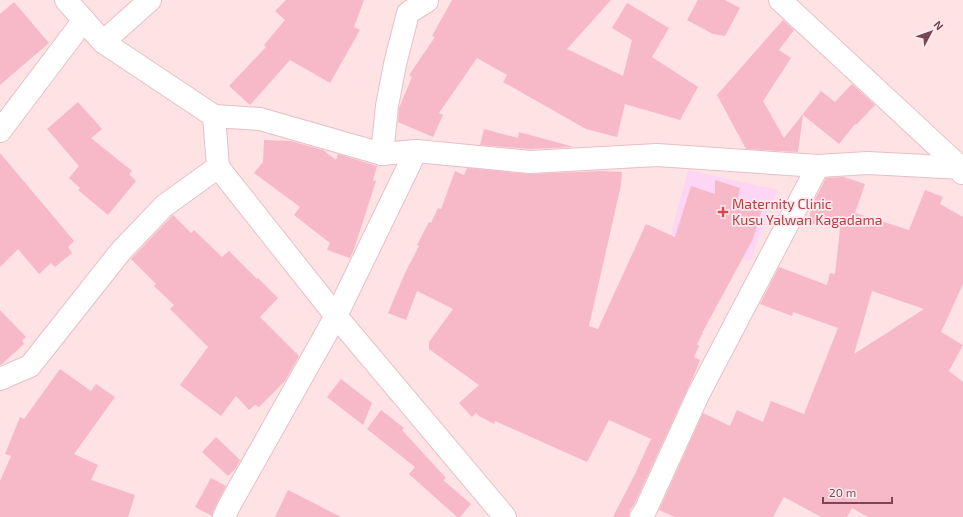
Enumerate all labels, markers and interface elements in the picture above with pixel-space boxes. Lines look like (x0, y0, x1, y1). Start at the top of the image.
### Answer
north arrow (911, 12, 951, 52)
text: N (931, 18, 946, 32)
place label: Maternity Clinic Kusu Yalwan Kagadama (732, 195, 882, 228)
marker: Maternity Clinic Kusu Yalwan Kagadama (717, 206, 729, 218)
scale bar (823, 479, 892, 505)
text: 20 m (829, 485, 856, 499)

